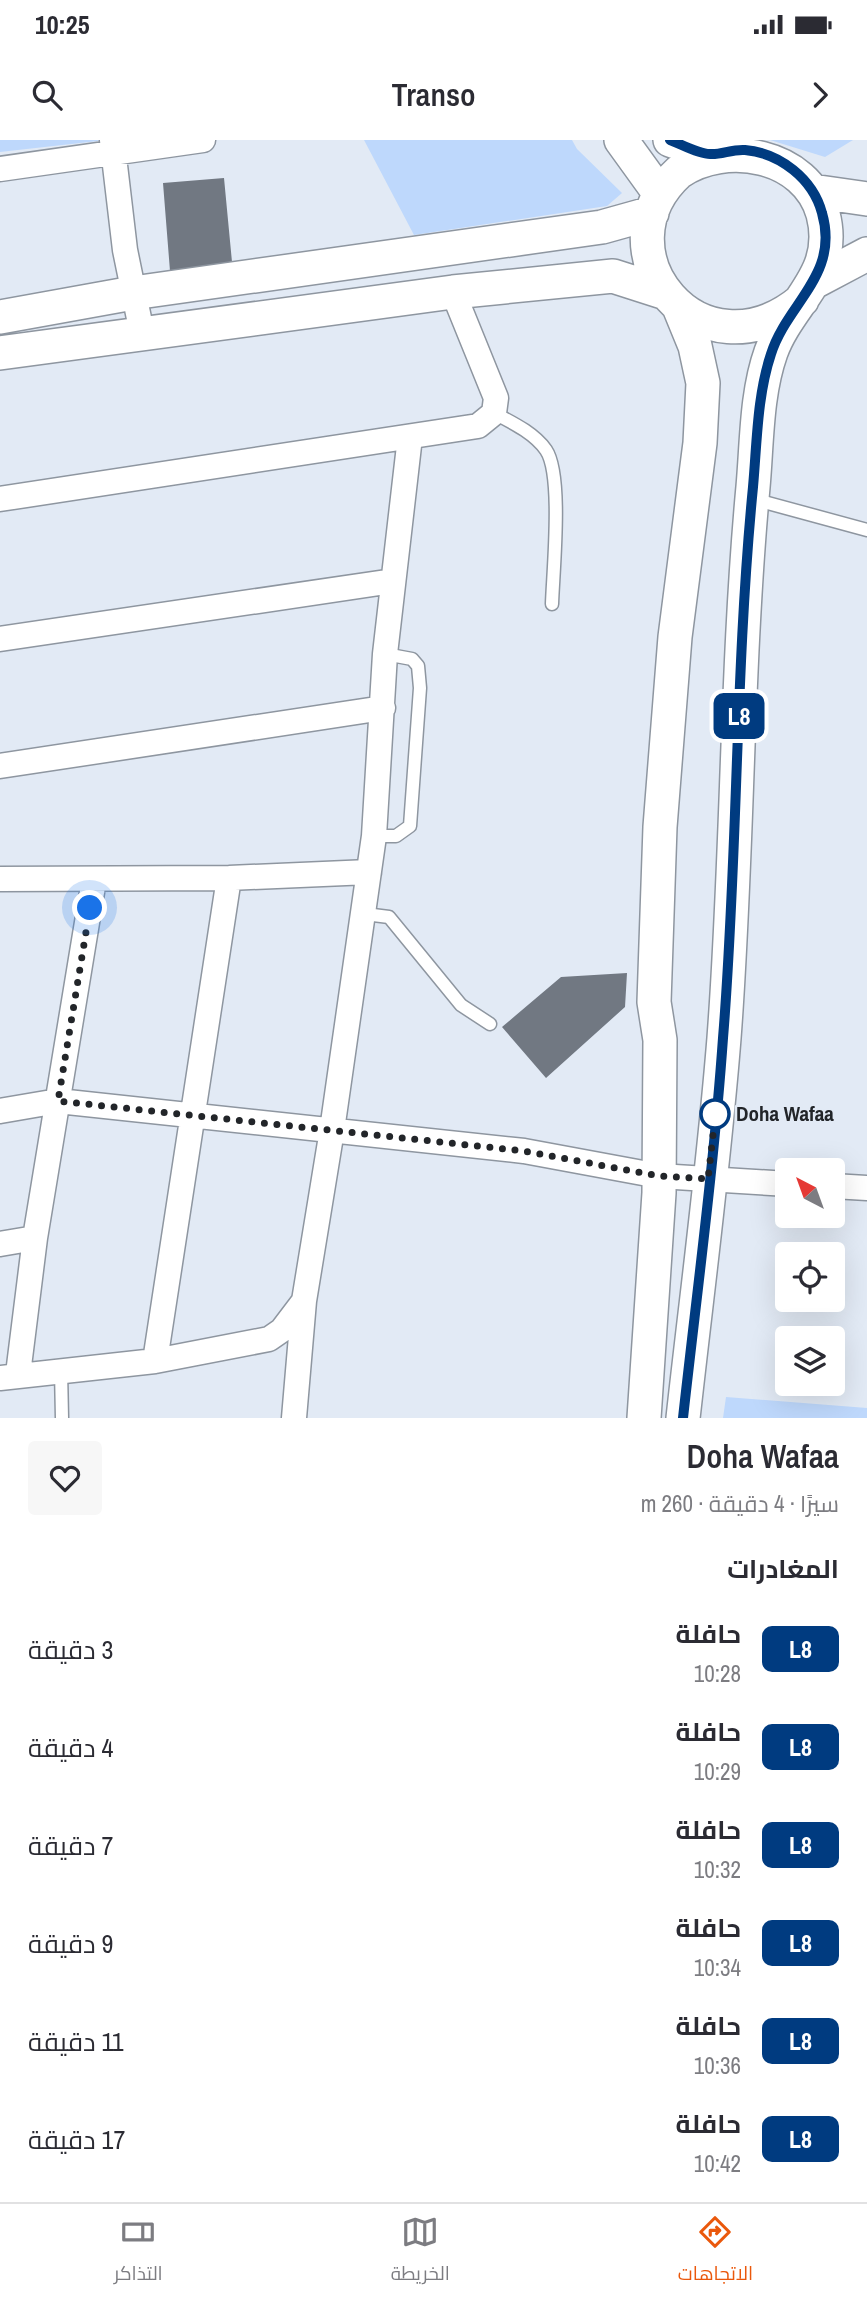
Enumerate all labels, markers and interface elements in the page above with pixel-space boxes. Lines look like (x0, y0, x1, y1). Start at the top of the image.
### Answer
text: 10:25 (35, 7, 90, 42)
text: Transo (391, 73, 476, 116)
icon: search (28, 76, 66, 114)
icon: forward (801, 76, 839, 114)
line badge: L8 (708, 693, 770, 739)
text: L8 (728, 700, 750, 732)
your location (72, 890, 107, 925)
marker: Doha Wafaa (700, 1099, 730, 1129)
place label: Doha Wafaa (736, 1099, 834, 1128)
north arrow (775, 1158, 845, 1228)
map controls (775, 1158, 845, 1396)
button: locate (775, 1242, 845, 1312)
button: layers (775, 1326, 845, 1396)
text: Doha Wafaa (687, 1434, 839, 1478)
button: heart (28, 1441, 102, 1515)
text: سيرًا · 4 دقيقة · 260 m (641, 1488, 839, 1519)
text: المغادرات (727, 1551, 839, 1586)
text: حافلة (676, 1616, 741, 1651)
text: 3 دقيقة (28, 1632, 113, 1667)
text: L8 (789, 1633, 812, 1665)
text: 10:28 (694, 1658, 741, 1689)
text: حافلة (676, 1714, 741, 1749)
text: 4 دقيقة (28, 1730, 113, 1765)
text: L8 (789, 1731, 812, 1763)
text: 10:29 (694, 1756, 741, 1787)
text: حافلة (676, 1812, 741, 1847)
text: 7 دقيقة (28, 1828, 113, 1863)
text: L8 (789, 1829, 812, 1861)
text: 10:32 (694, 1854, 741, 1885)
text: حافلة (676, 1910, 741, 1945)
text: 9 دقيقة (28, 1926, 113, 1961)
text: L8 (789, 1927, 812, 1959)
text: 10:34 (694, 1952, 741, 1983)
text: حافلة (676, 2008, 741, 2043)
text: 11 دقيقة (28, 2024, 124, 2059)
text: L8 (789, 2025, 812, 2057)
text: 10:36 (694, 2050, 741, 2081)
text: حافلة (676, 2106, 741, 2141)
text: 17 دقيقة (28, 2122, 125, 2157)
text: L8 (789, 2123, 812, 2155)
text: 10:42 (694, 2148, 741, 2179)
tab: التذاكر (114, 2213, 163, 2291)
tab: الخريطة (391, 2213, 450, 2291)
tab: الاتجاهات (678, 2213, 753, 2291)

